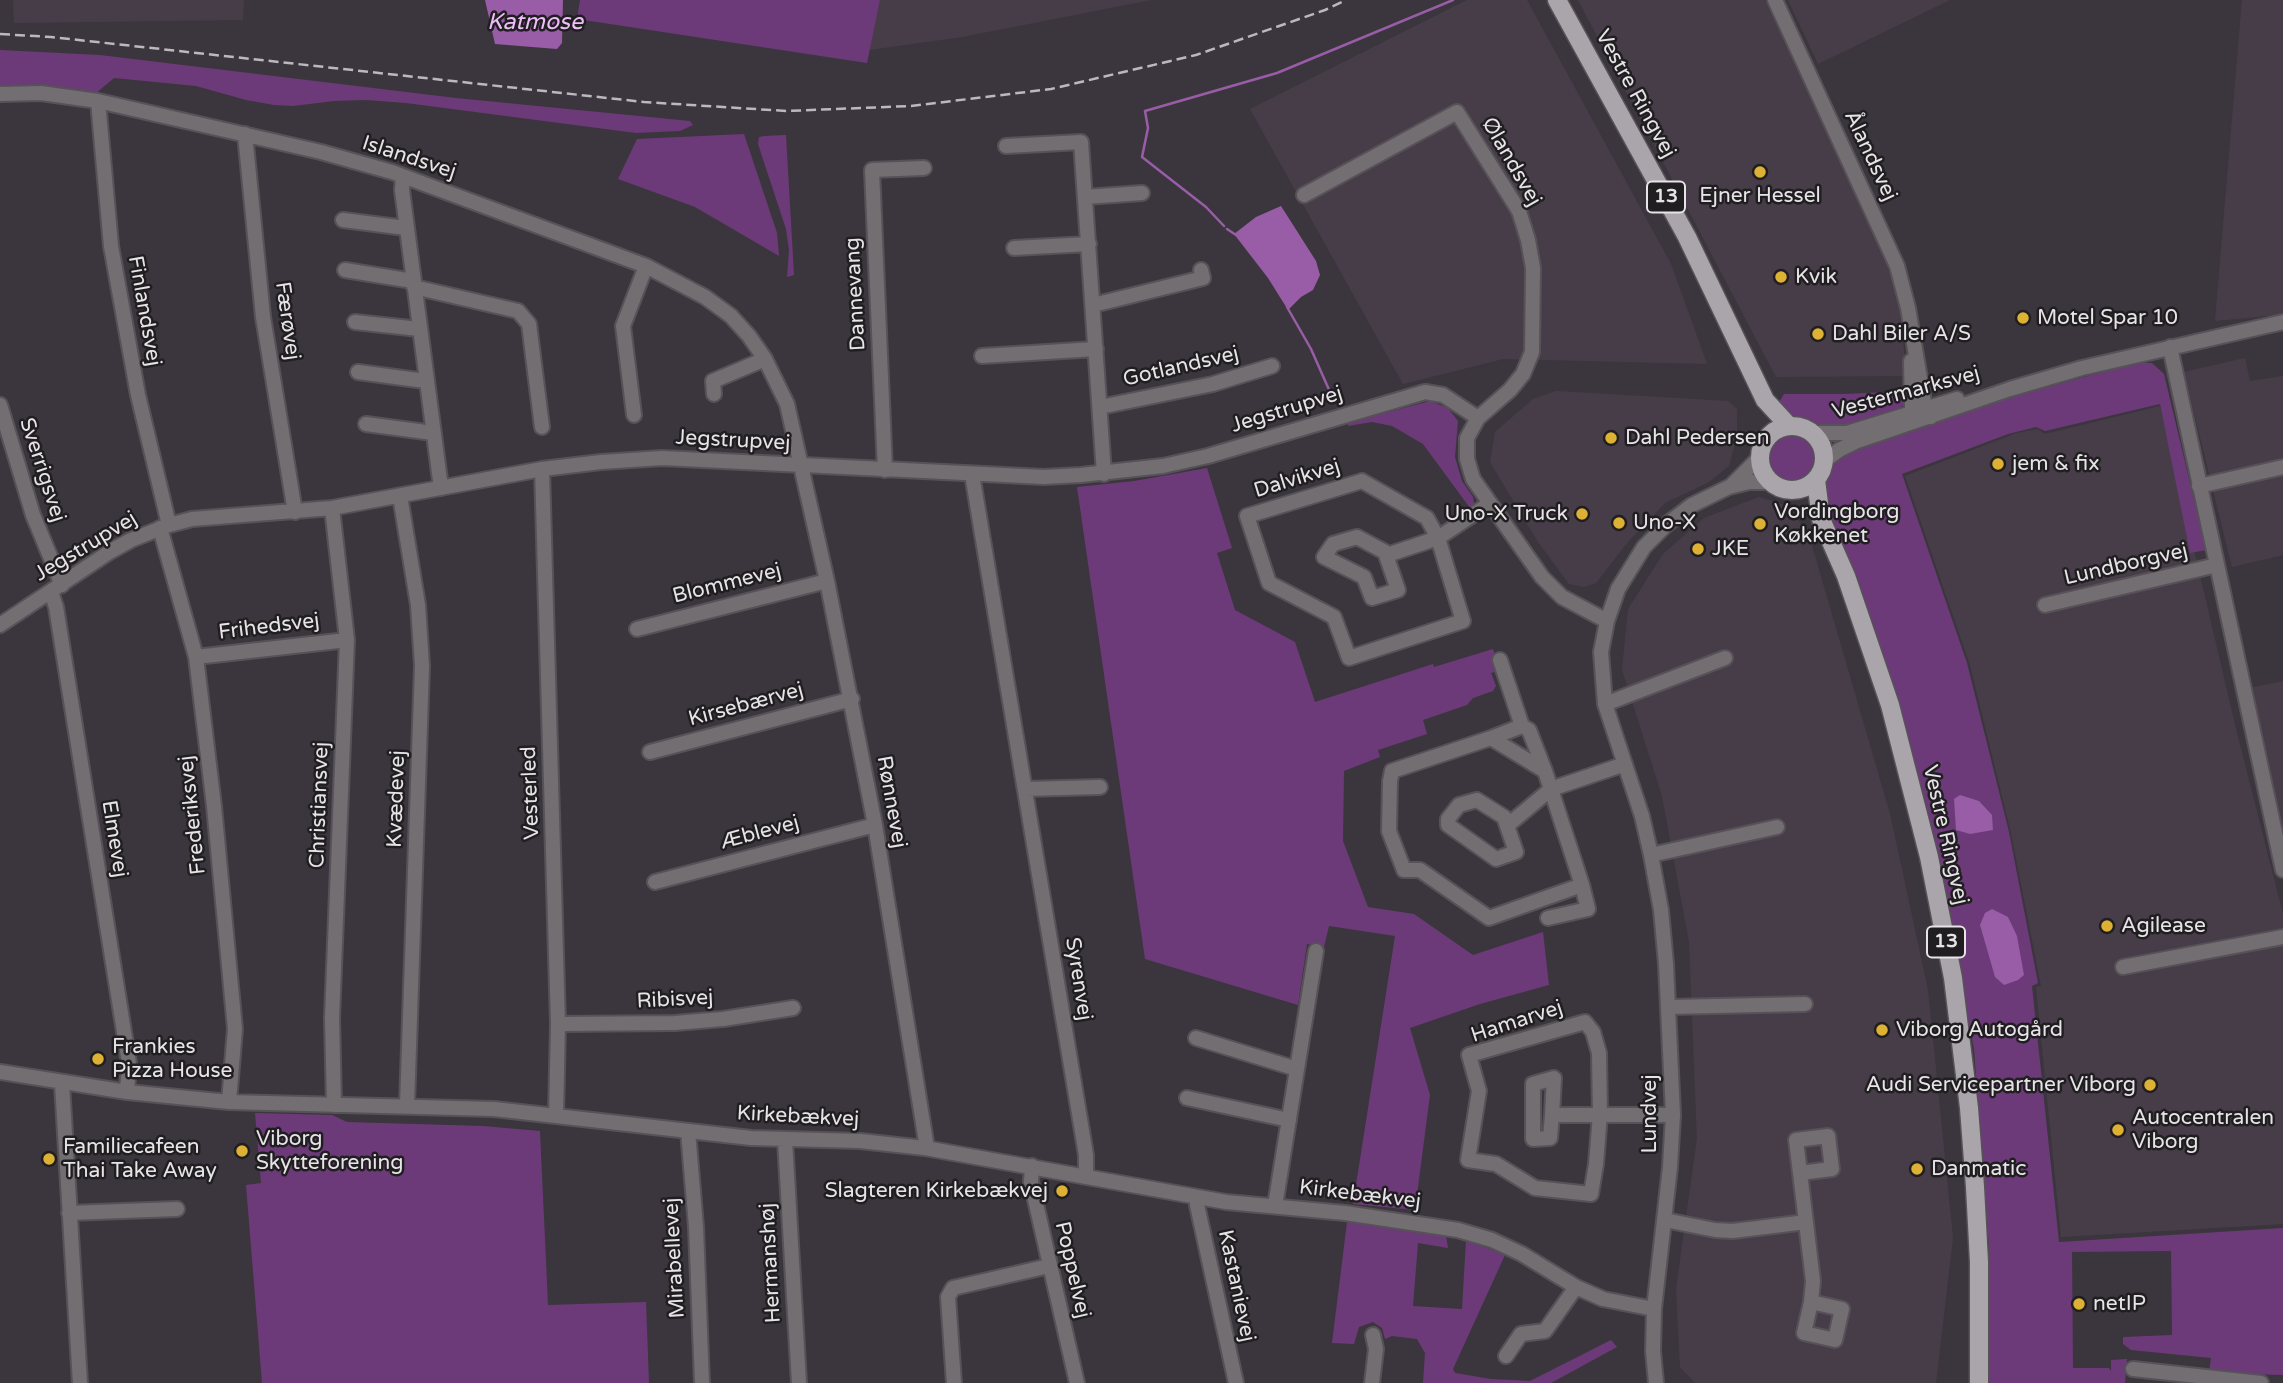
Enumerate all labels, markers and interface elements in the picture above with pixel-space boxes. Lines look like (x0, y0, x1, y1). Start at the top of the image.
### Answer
water label: Katmose (487, 9, 583, 37)
street label: Vestre Ringvej (1589, 25, 1681, 163)
street label: Ålandsvej (1838, 107, 1902, 205)
street label: Ølandsvej (1476, 113, 1546, 211)
street label: Islandsvej (359, 131, 459, 185)
marker: Ejner Hessel (1752, 164, 1768, 180)
road number: 13 (1647, 182, 1685, 212)
place label: Ejner Hessel (1699, 183, 1821, 209)
street label: Dannevang (840, 237, 872, 351)
street label: Finlandsvej (122, 254, 166, 368)
place label: Kvik (1795, 264, 1837, 290)
marker: Kvik (1773, 269, 1789, 285)
street label: Færøvej (269, 280, 305, 362)
place label: Motel Spar 10 (2037, 305, 2178, 331)
marker: Motel Spar 10 (2015, 310, 2031, 326)
place label: Dahl Biler A/S (1832, 321, 1971, 347)
marker: Dahl Biler A/S (1810, 326, 1826, 342)
street label: Gotlandsvej (1121, 341, 1241, 393)
street label: Vestermarksvej (1829, 361, 1983, 425)
street label: Jegstrupvej (1228, 381, 1346, 439)
street label: Sverrigsvej (13, 415, 71, 525)
street label: Jegstrupvej (675, 425, 791, 457)
place label: Dahl Pedersen (1625, 425, 1769, 451)
marker: Dahl Pedersen (1603, 430, 1619, 446)
place label: jem & fix (2012, 451, 2100, 477)
street label: Dalvikvej (1251, 454, 1343, 504)
marker: jem & fix (1990, 456, 2006, 472)
place label: Vordingborg Køkkenet (1774, 499, 1899, 549)
place label: Uno-X Truck (1444, 501, 1568, 527)
marker: Uno-X Truck (1574, 506, 1590, 522)
street label: Jegstrupvej (30, 507, 142, 587)
place label: Uno-X (1633, 510, 1696, 536)
marker: Uno-X (1611, 515, 1627, 531)
marker: Vordingborg Køkkenet (1752, 516, 1768, 532)
place label: JKE (1712, 536, 1749, 562)
street label: Lundborgvej (2062, 539, 2190, 591)
marker: JKE (1690, 541, 1706, 557)
street label: Blommevej (670, 558, 784, 610)
street label: Frihedsvej (217, 608, 321, 646)
street label: Kirsebærvej (686, 678, 806, 732)
street label: Christiansvej (305, 741, 335, 869)
street label: Vesterled (517, 746, 545, 840)
street label: Kvædevej (383, 750, 411, 848)
street label: Frederiksvej (174, 754, 212, 876)
street label: Rønnevej (870, 754, 912, 850)
street label: Vestre Ringvej (1917, 763, 1973, 907)
street label: Elmevej (95, 799, 133, 879)
street label: Æblevej (718, 810, 802, 856)
place label: Agilease (2121, 913, 2206, 939)
marker: Agilease (2099, 918, 2115, 934)
road number: 13 (1927, 926, 1965, 958)
street label: Syrenvej (1059, 936, 1097, 1022)
street label: Ribisvej (636, 985, 714, 1015)
street label: Hamarvej (1468, 995, 1566, 1049)
place label: Viborg Autogård (1896, 1017, 2063, 1043)
marker: Viborg Autogård (1874, 1022, 1890, 1038)
place label: Frankies Pizza House (112, 1034, 232, 1084)
marker: Frankies Pizza House (90, 1051, 106, 1067)
place label: Audi Servicepartner Viborg (1866, 1072, 2136, 1098)
street label: Lundvej (1637, 1074, 1663, 1154)
marker: Audi Servicepartner Viborg (2142, 1077, 2158, 1093)
street label: Kirkebækvej (736, 1101, 860, 1133)
place label: Autocentralen Viborg (2132, 1105, 2274, 1155)
marker: Autocentralen Viborg (2110, 1122, 2126, 1138)
place label: Viborg Skytteforening (256, 1126, 404, 1176)
place label: Familiecafeen Thai Take Away (63, 1134, 217, 1184)
marker: Viborg Skytteforening (234, 1143, 250, 1159)
marker: Familiecafeen Thai Take Away (41, 1151, 57, 1167)
place label: Danmatic (1931, 1156, 2026, 1182)
marker: Danmatic (1909, 1161, 1925, 1177)
street label: Kirkebækvej (1298, 1175, 1422, 1215)
place label: Slagteren Kirkebækvej (825, 1178, 1048, 1204)
marker: Slagteren Kirkebækvej (1054, 1183, 1070, 1199)
street label: Mirabellevej (659, 1197, 691, 1319)
street label: Hermanshøj (755, 1202, 787, 1324)
street label: Poppelvej (1049, 1219, 1095, 1321)
street label: Kastanievej (1212, 1228, 1260, 1344)
place label: netIP (2093, 1291, 2146, 1317)
marker: netIP (2071, 1296, 2087, 1312)

